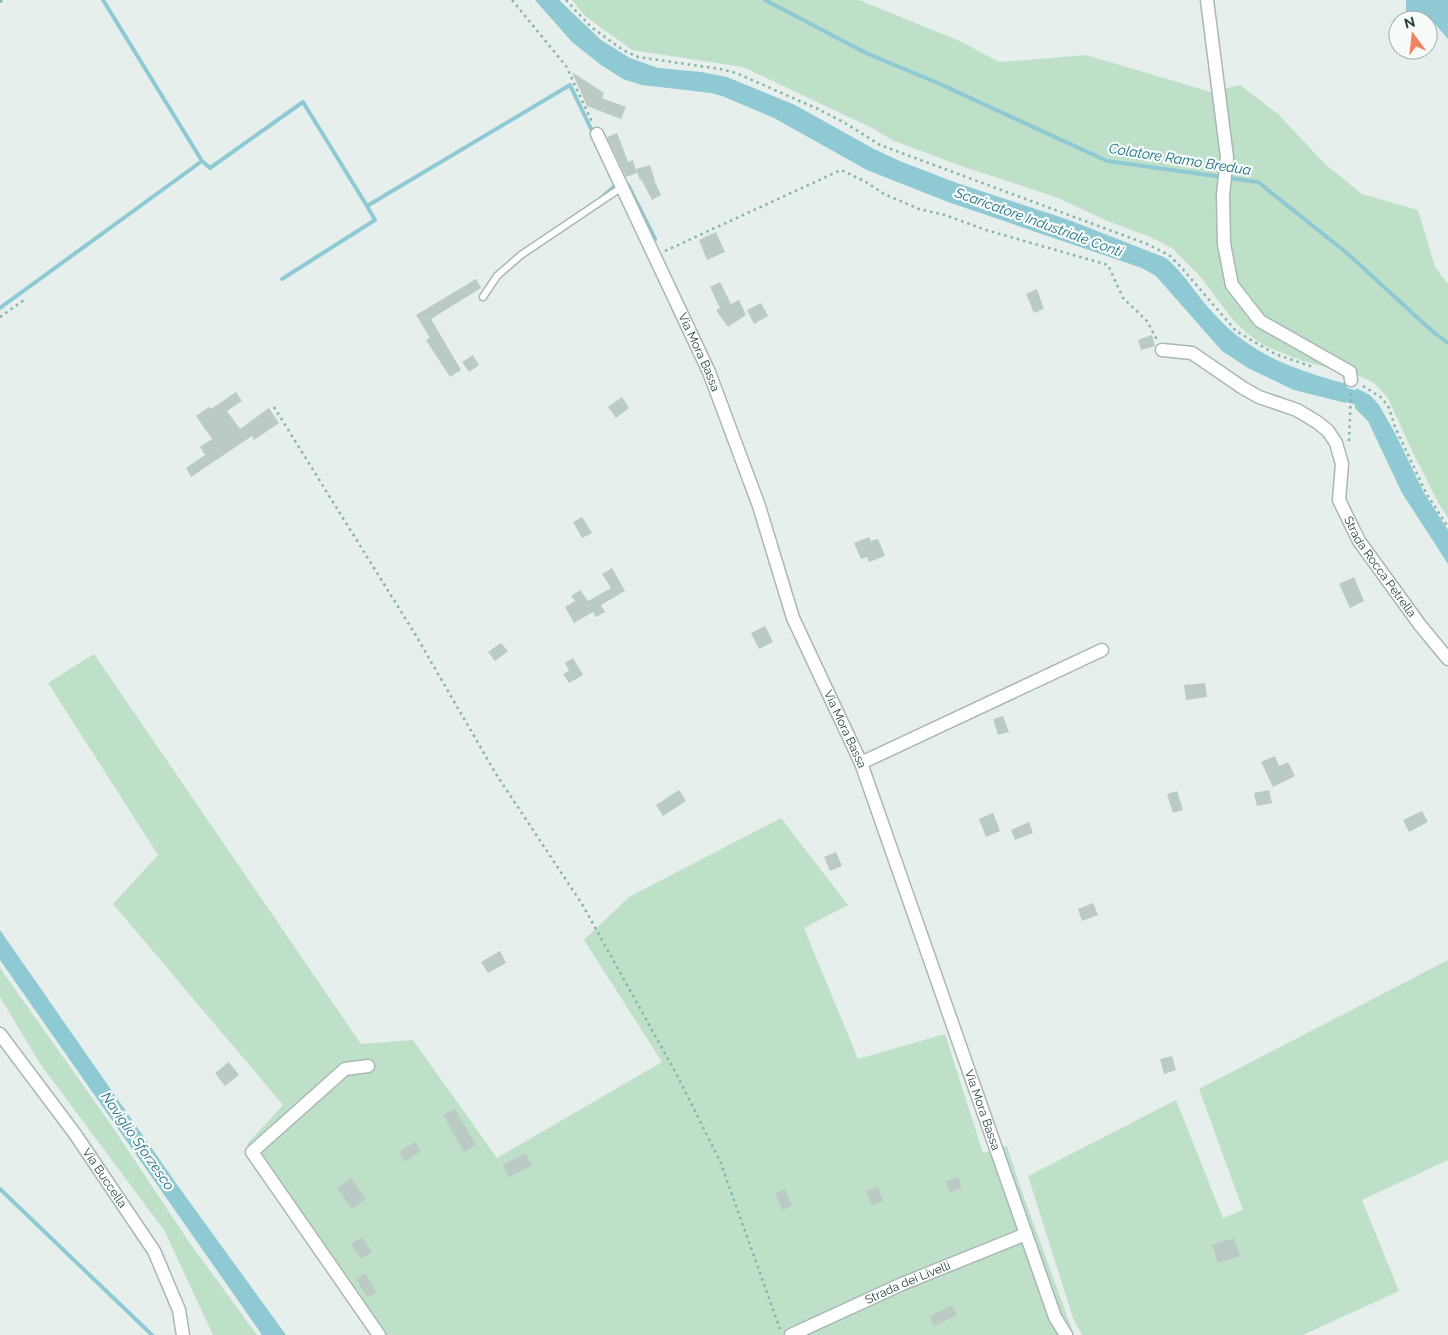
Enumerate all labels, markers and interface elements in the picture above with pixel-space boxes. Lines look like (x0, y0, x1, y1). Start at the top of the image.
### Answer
north arrow (1388, 10, 1438, 60)
text: N (1402, 13, 1417, 32)
water label: Colatore Ramo Bredua (1108, 140, 1252, 178)
water label: Scaricatore Industriale Conti (952, 184, 1126, 260)
street label: Via Mora Bassa (675, 311, 723, 393)
street label: Strada Rocca Petrella (1341, 514, 1419, 620)
street label: Via Mora Bassa (821, 688, 869, 770)
street label: Via Mora Bassa (962, 1068, 1003, 1152)
water label: Naviglio Sforzesco (98, 1089, 178, 1193)
street label: Via Buccella (80, 1146, 130, 1210)
street label: Strada dei Livelli (863, 1258, 952, 1307)

